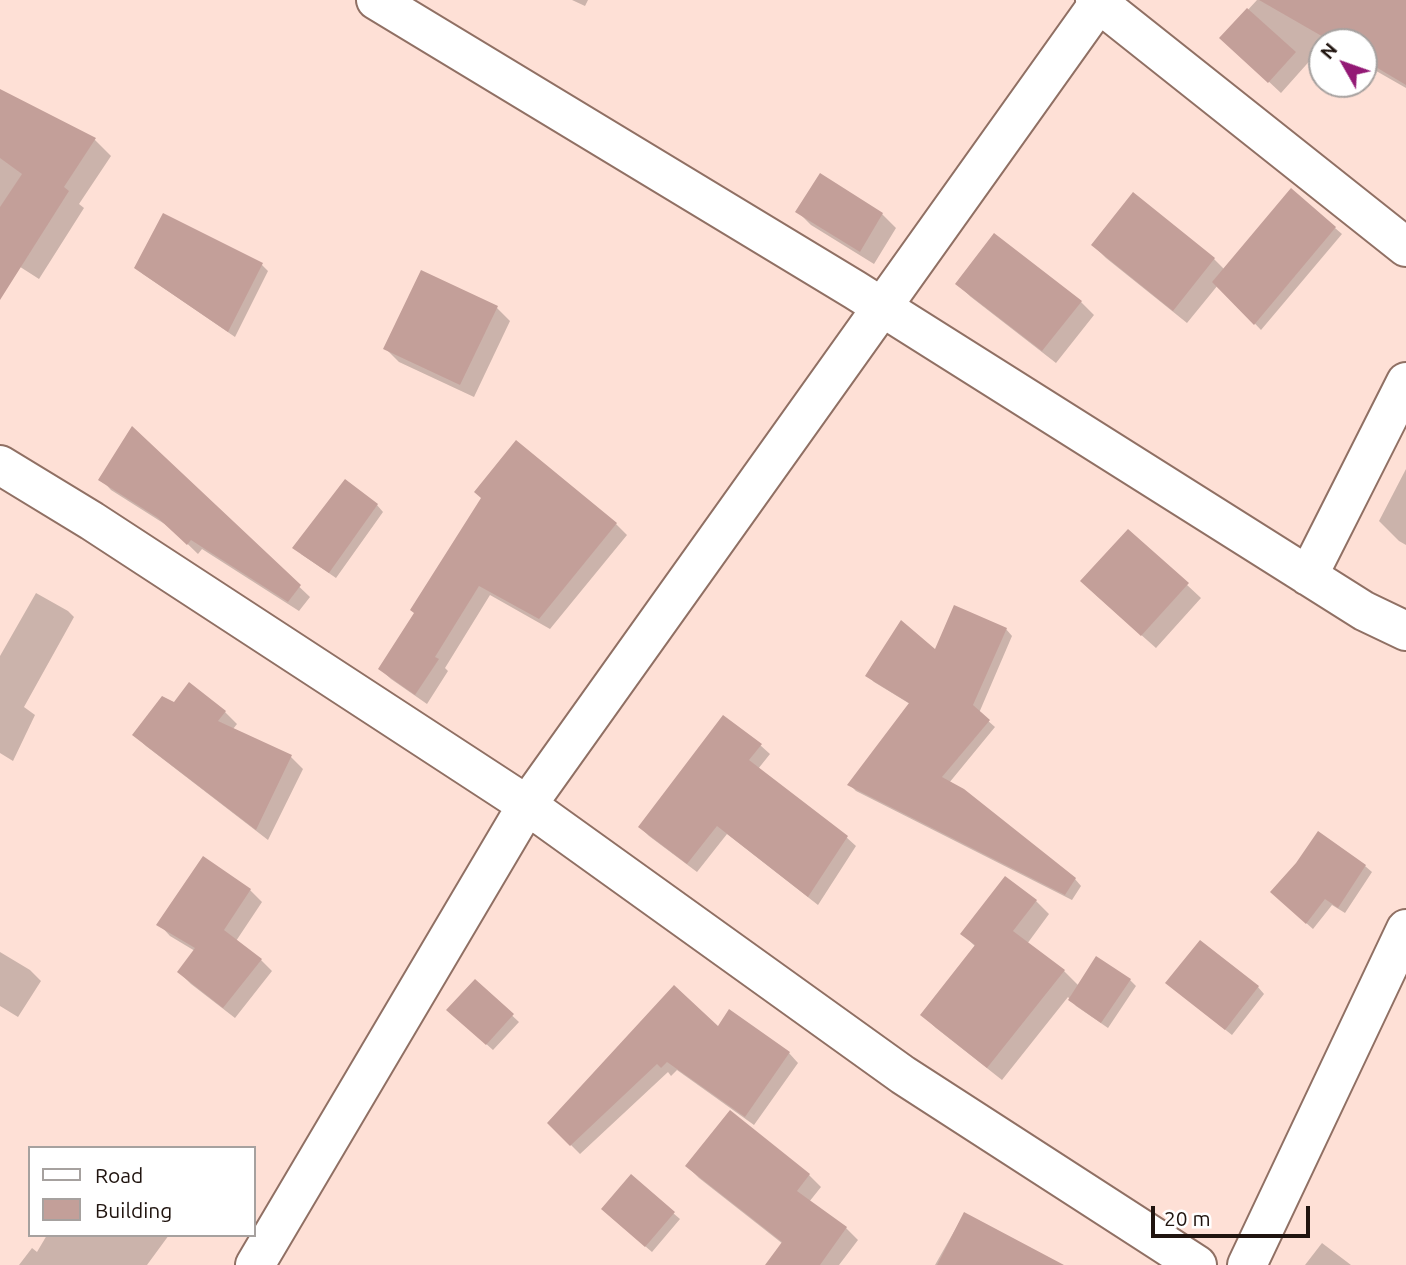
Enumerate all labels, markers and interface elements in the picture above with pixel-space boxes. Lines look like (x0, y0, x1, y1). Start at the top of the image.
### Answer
north arrow (1308, 28, 1378, 98)
text: N (1315, 38, 1341, 63)
legend (28, 1146, 256, 1237)
text: Road (95, 1163, 143, 1187)
scale bar (1154, 1192, 1313, 1236)
text: Building (95, 1198, 172, 1222)
text: 20 m (1164, 1206, 1211, 1230)

